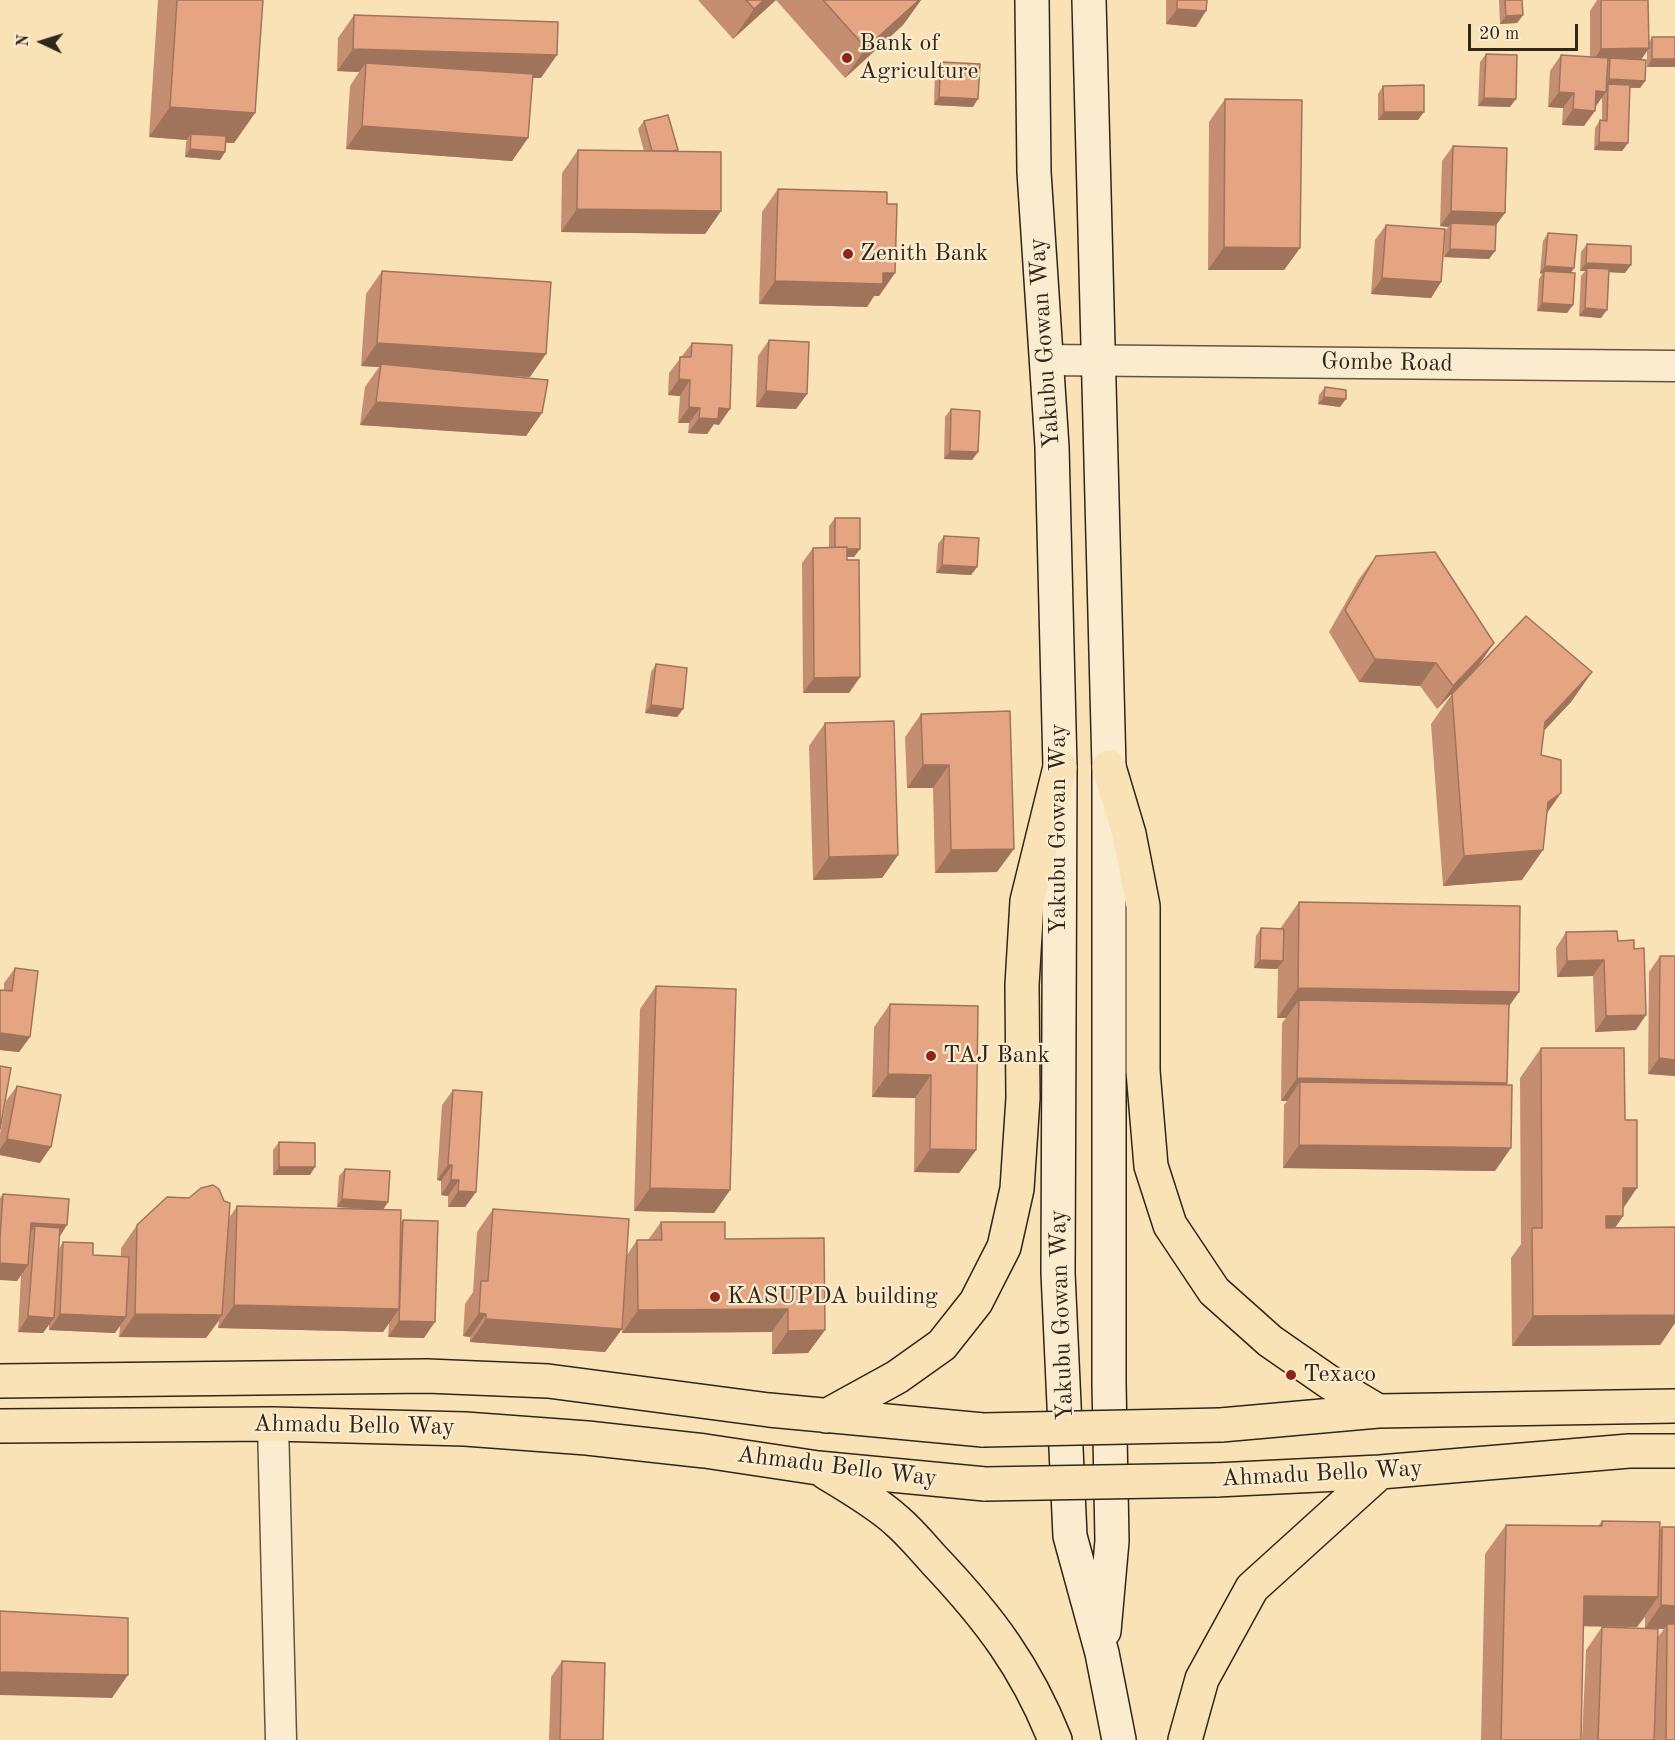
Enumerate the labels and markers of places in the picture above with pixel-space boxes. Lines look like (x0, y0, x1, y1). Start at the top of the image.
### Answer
place label: Bank of Agriculture (859, 30, 978, 86)
marker: Bank of Agriculture (840, 51, 854, 65)
place label: Zenith Bank (860, 240, 988, 268)
marker: Zenith Bank (841, 247, 855, 261)
place label: TAJ Bank (943, 1042, 1050, 1070)
marker: TAJ Bank (924, 1049, 938, 1063)
place label: KASUPDA building (727, 1283, 938, 1311)
marker: KASUPDA building (708, 1290, 722, 1304)
place label: Texaco (1303, 1361, 1376, 1389)
marker: Texaco (1284, 1368, 1298, 1382)

